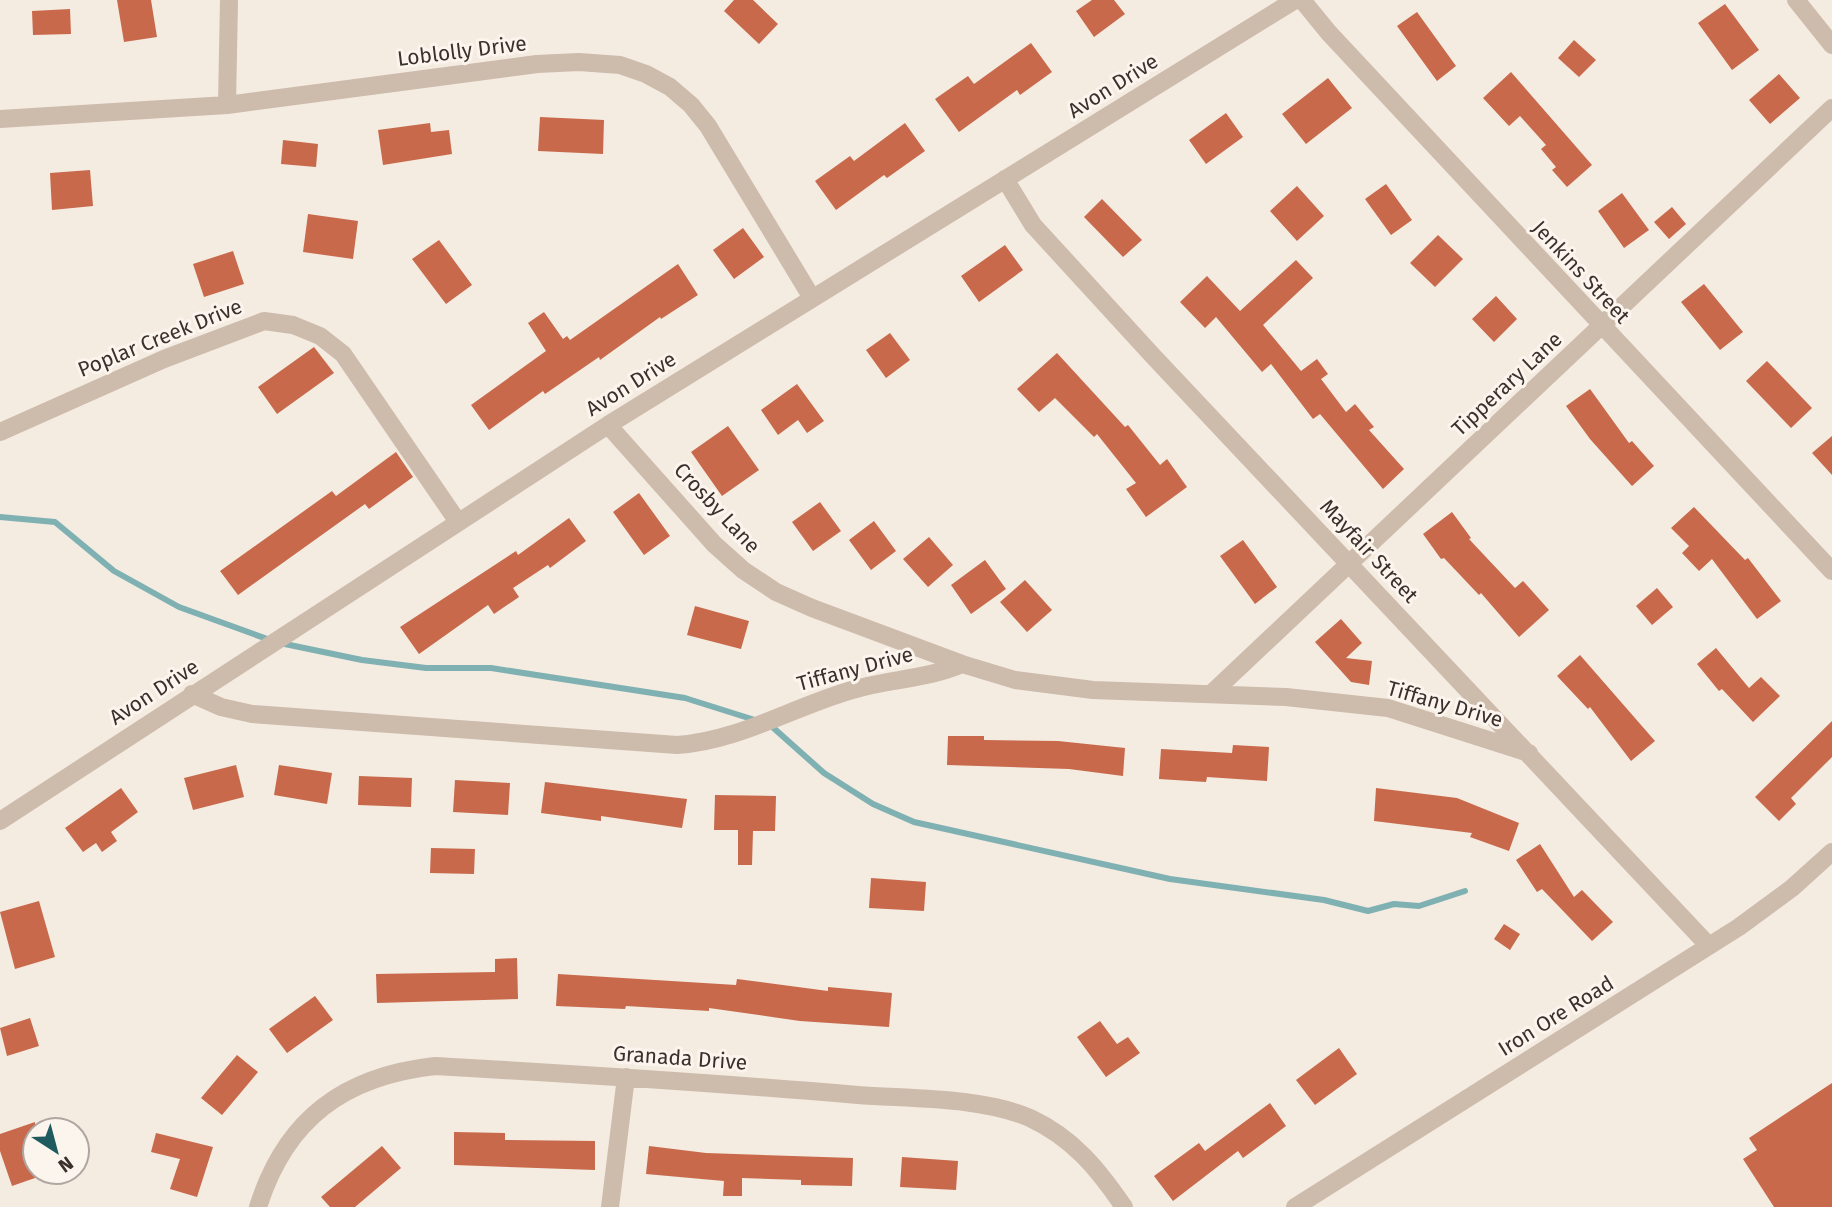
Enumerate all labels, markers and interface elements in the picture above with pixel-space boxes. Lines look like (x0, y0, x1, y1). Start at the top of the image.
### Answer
street label: Loblolly Drive (396, 30, 528, 72)
street label: Avon Drive (1063, 48, 1163, 124)
street label: Jenkins Street (1527, 215, 1636, 329)
street label: Poplar Creek Drive (74, 293, 246, 383)
street label: Tipperary Lane (1446, 326, 1568, 442)
street label: Avon Drive (581, 346, 681, 422)
street label: Crosby Lane (668, 457, 766, 559)
street label: Mayfair Street (1314, 494, 1424, 609)
street label: Tiffany Drive (794, 641, 916, 697)
street label: Avon Drive (104, 653, 204, 731)
street label: Tiffany Drive (1384, 675, 1506, 733)
street label: Iron Ore Road (1493, 970, 1619, 1062)
street label: Granada Drive (612, 1040, 748, 1076)
north arrow (21, 1116, 91, 1186)
text: N (54, 1151, 78, 1177)

